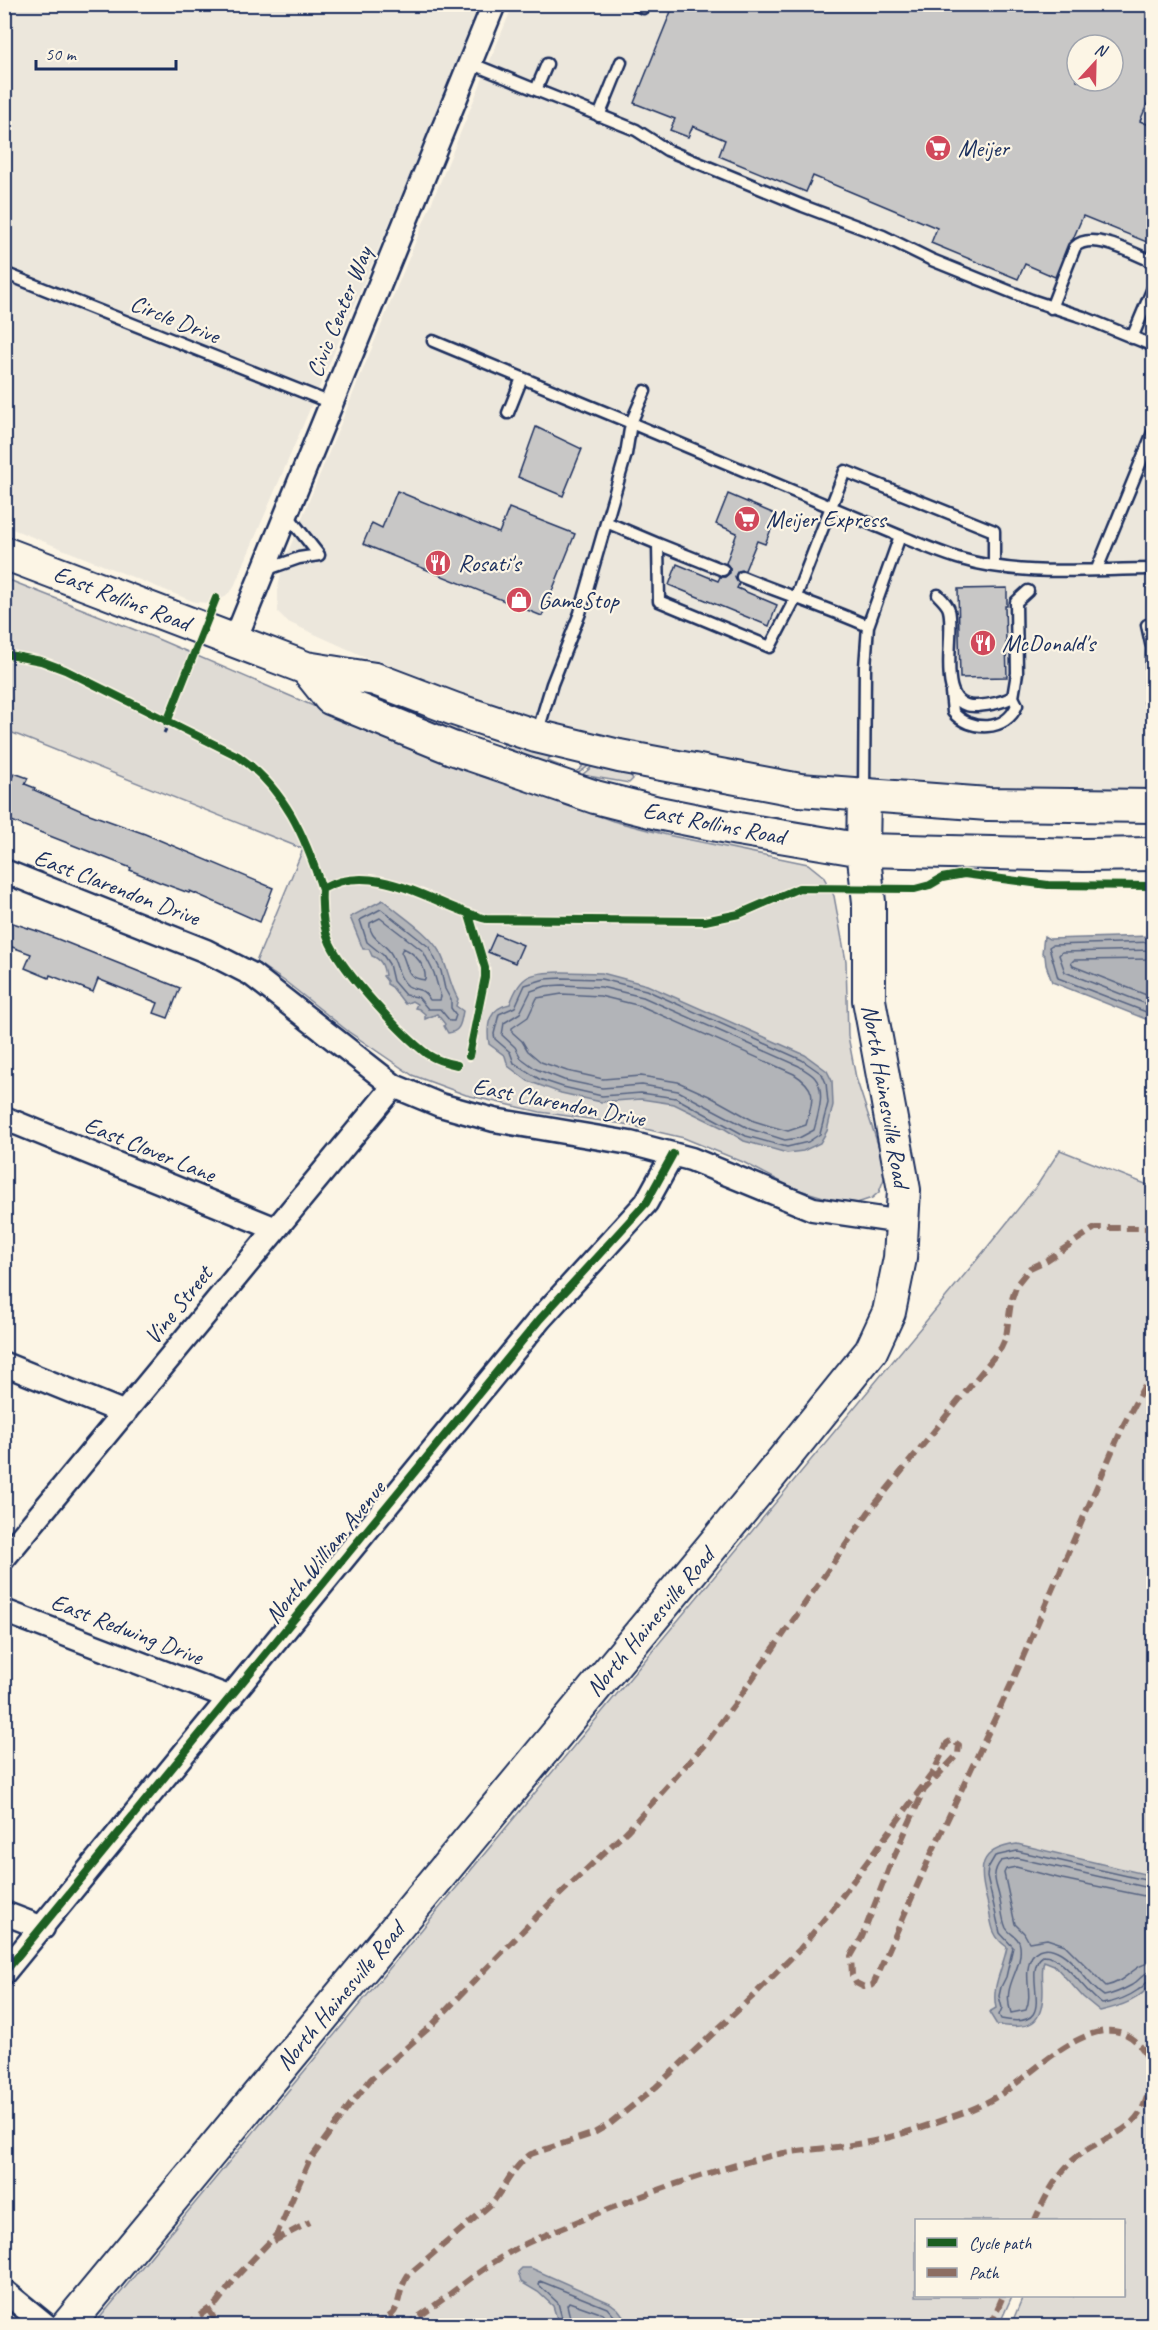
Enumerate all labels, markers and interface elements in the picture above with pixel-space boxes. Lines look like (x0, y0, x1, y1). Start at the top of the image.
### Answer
scale bar (36, 33, 176, 71)
north arrow (1065, 33, 1125, 93)
text: N (1092, 39, 1111, 62)
text: 50 m (45, 43, 78, 65)
supermarket icon: Meijer (923, 133, 953, 163)
place label: Meijer (958, 133, 1011, 163)
street label: Civic Center Way (299, 241, 379, 382)
street label: Circle Drive (126, 288, 226, 351)
supermarket icon: Meijer Express (732, 504, 762, 534)
place label: Meijer Express (766, 504, 888, 534)
restaurant icon: Rosati's (423, 548, 453, 578)
place label: Rosati's (458, 548, 523, 578)
street label: East Rollins Road (49, 558, 198, 639)
shop icon: GameStop (504, 585, 534, 615)
place label: GameStop (538, 585, 620, 615)
restaurant icon: McDonald's (968, 628, 998, 658)
place label: McDonald's (1002, 628, 1098, 658)
street label: East Rollins Road (641, 795, 791, 852)
street label: East Clarendon Drive (30, 842, 206, 933)
street label: North Hainesville Road (855, 1002, 917, 1193)
street label: East Clarendon Drive (470, 1071, 650, 1134)
street label: East Clover Lane (80, 1109, 222, 1190)
street label: Vine Street (137, 1258, 220, 1350)
street label: North William Avenue (258, 1473, 393, 1630)
street label: North Hainesville Road (579, 1539, 723, 1702)
street label: East Redwing Drive (47, 1586, 209, 1672)
street label: North Hainesville Road (269, 1913, 413, 2076)
legend (915, 2219, 1125, 2297)
text: Cycle path (969, 2232, 1032, 2254)
text: Path (969, 2262, 999, 2284)

